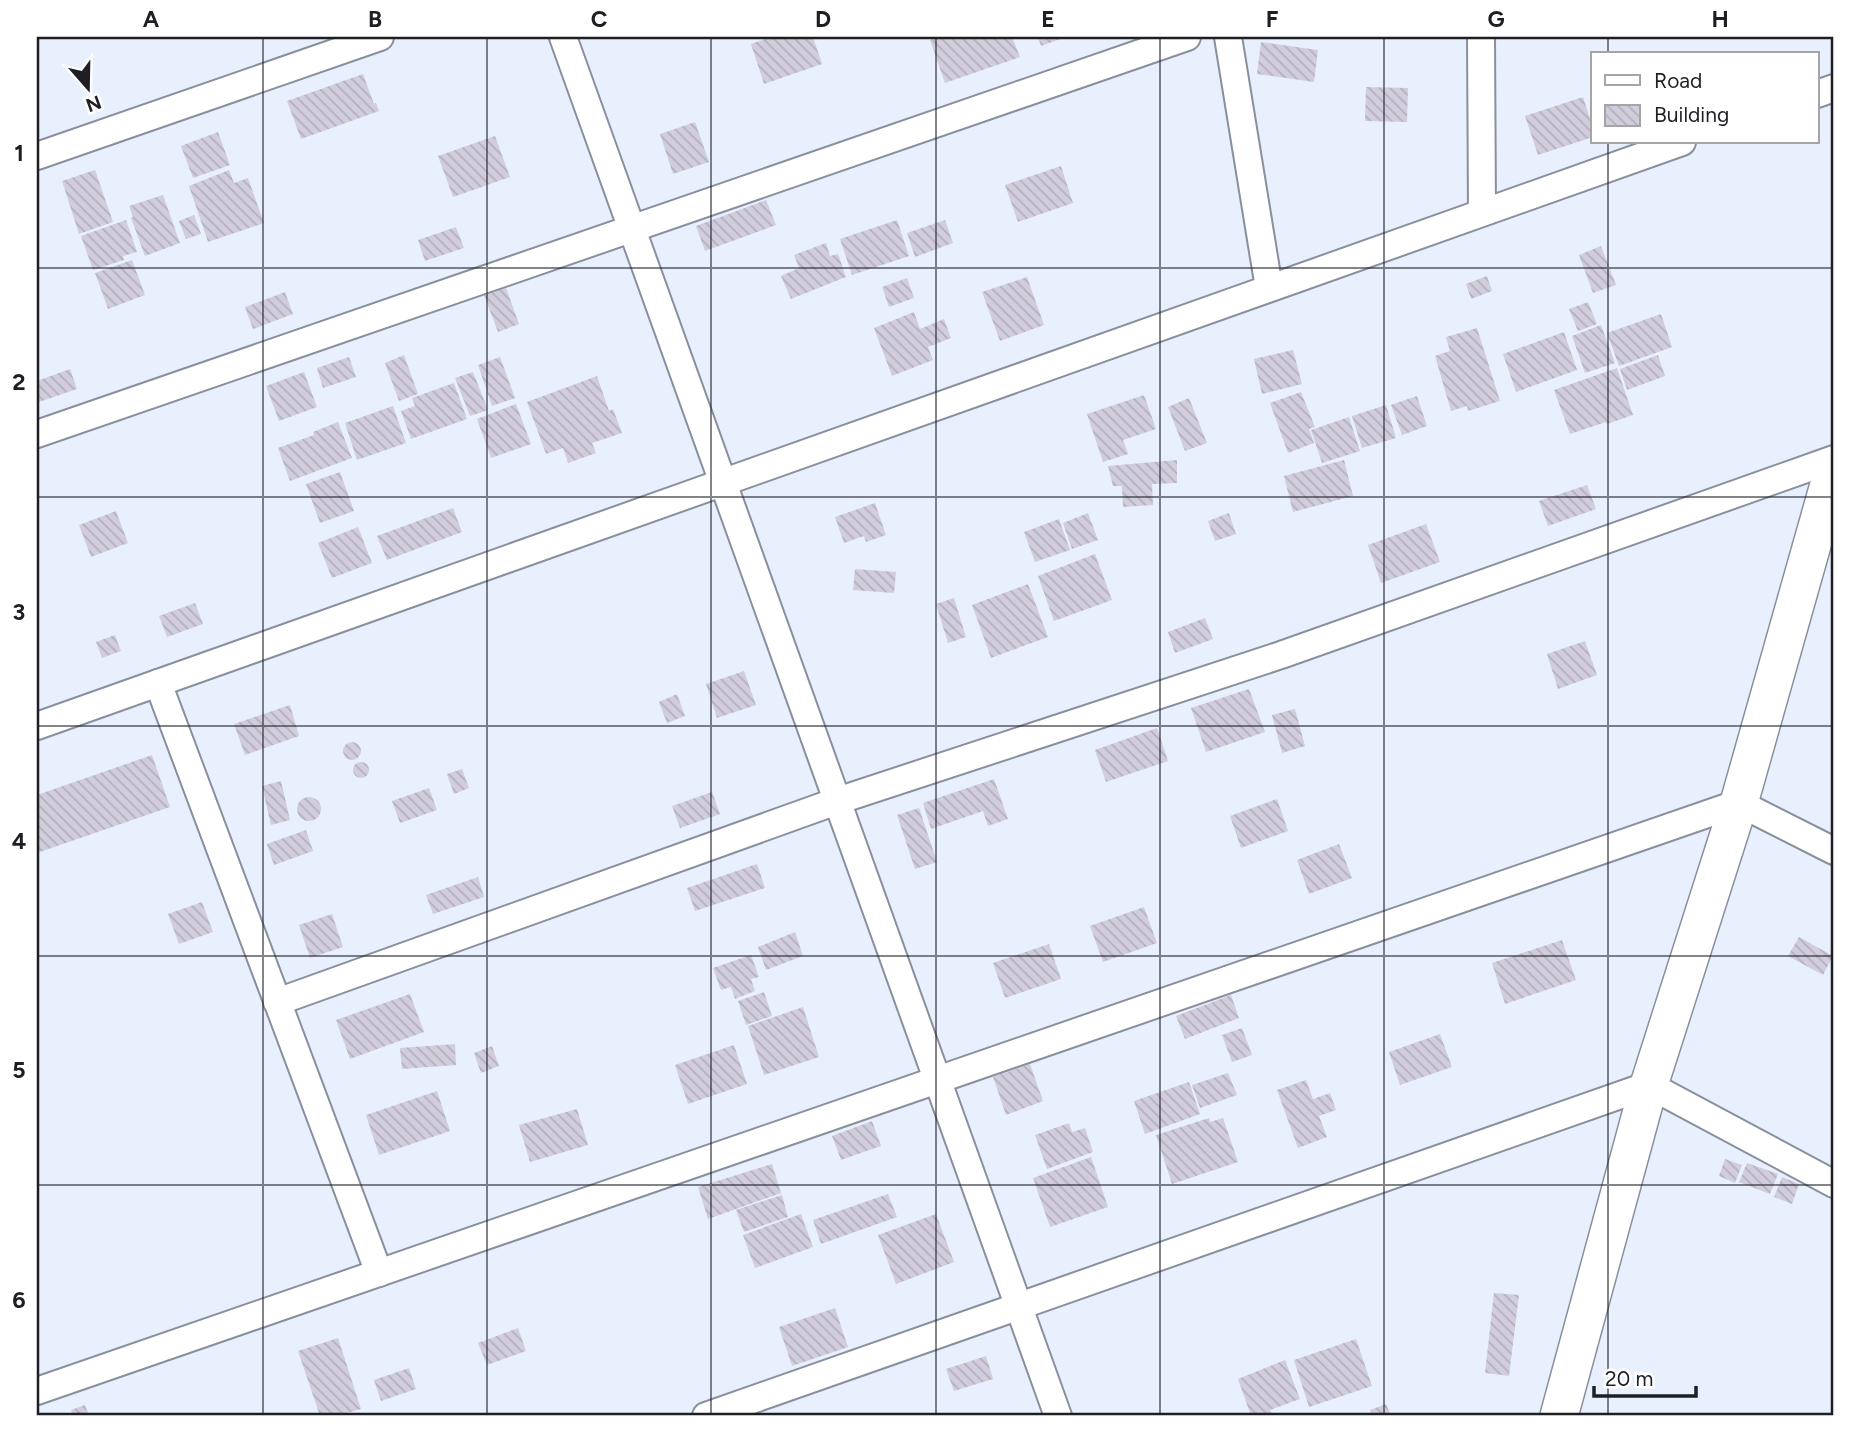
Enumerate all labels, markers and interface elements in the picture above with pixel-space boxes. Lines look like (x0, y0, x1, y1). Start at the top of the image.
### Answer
text: A (143, 5, 160, 33)
text: B (368, 5, 382, 33)
text: C (591, 5, 608, 33)
text: D (815, 5, 831, 33)
text: E (1041, 5, 1055, 33)
text: F (1266, 5, 1279, 33)
text: G (1487, 5, 1505, 33)
text: H (1711, 5, 1729, 33)
north arrow (52, 52, 122, 122)
legend (1591, 52, 1818, 144)
text: Road (1654, 68, 1702, 93)
text: N (83, 90, 104, 117)
text: Building (1654, 102, 1729, 127)
text: 1 (14, 139, 24, 167)
text: 2 (12, 368, 26, 396)
text: 3 (13, 598, 25, 626)
text: 4 (12, 827, 26, 855)
text: 5 (12, 1056, 26, 1084)
text: 6 (12, 1286, 26, 1314)
scale bar (1594, 1355, 1696, 1399)
text: 20 m (1605, 1366, 1653, 1391)

